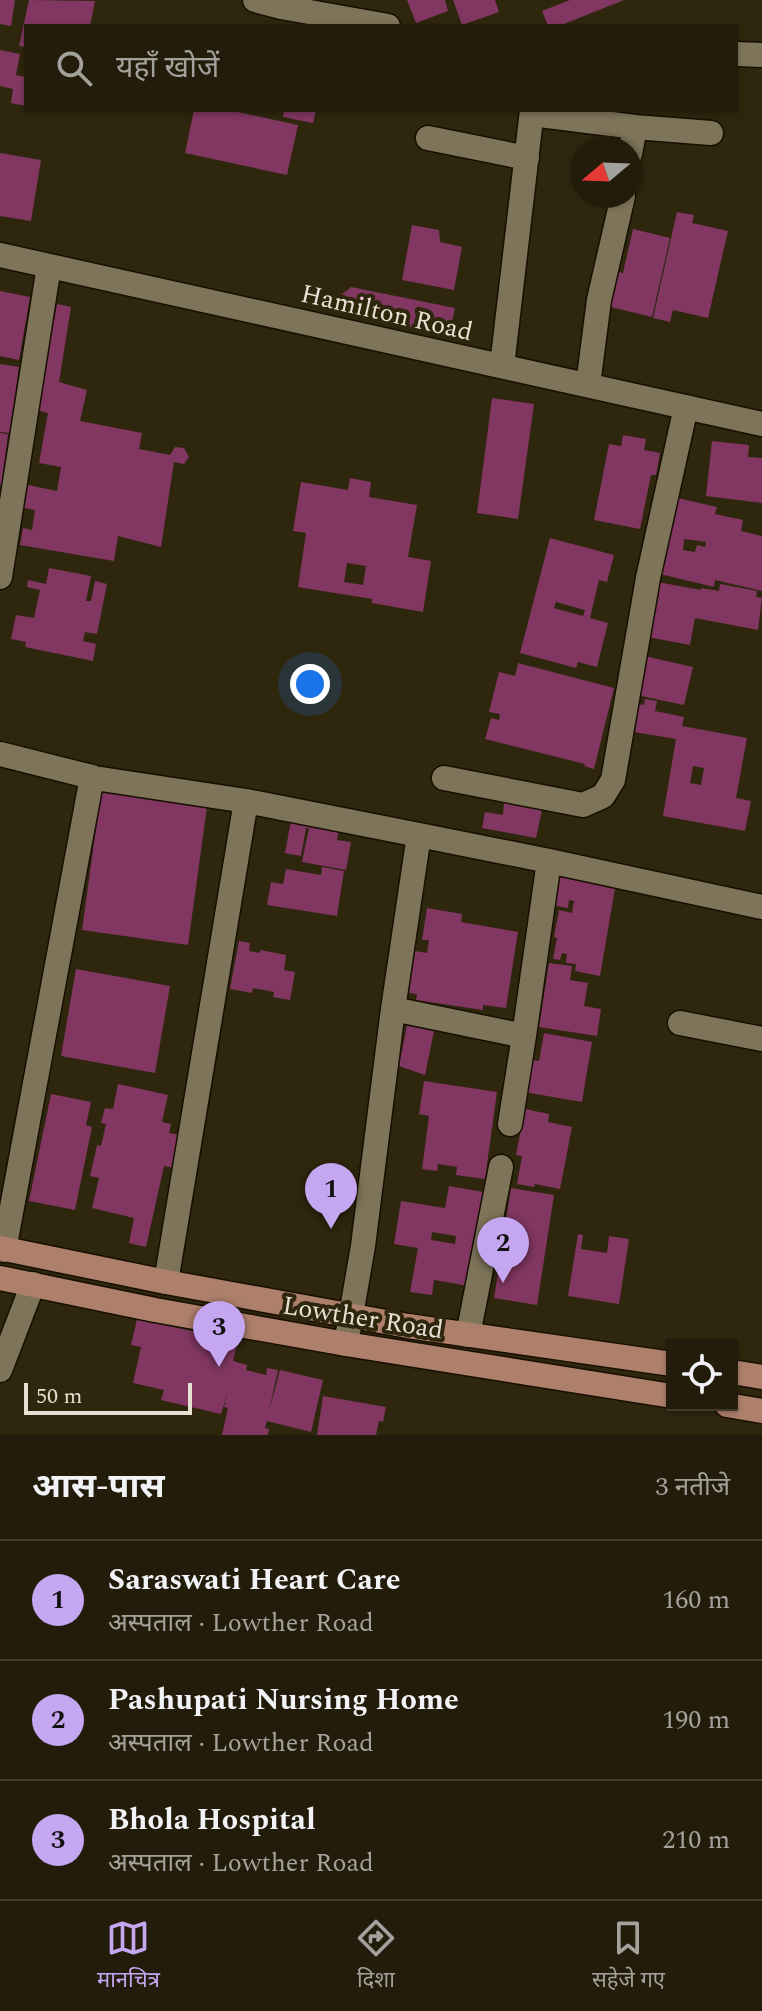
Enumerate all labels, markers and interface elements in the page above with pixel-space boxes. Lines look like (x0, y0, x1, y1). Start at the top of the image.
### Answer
search box (24, 24, 738, 112)
text: यहाँ खोजें (116, 45, 219, 91)
icon: search (52, 46, 96, 90)
north arrow (570, 136, 642, 208)
street label: Hamilton Road (297, 274, 477, 352)
your location (290, 664, 330, 704)
pin: 1 (305, 1163, 357, 1229)
pin: 2 (477, 1217, 529, 1283)
street label: Lowther Road (280, 1286, 446, 1350)
pin: 3 (193, 1301, 245, 1367)
map controls (666, 1339, 738, 1411)
button: locate (666, 1339, 738, 1411)
scale bar (24, 1379, 192, 1415)
text: 50 m (36, 1380, 82, 1413)
text: आस-पास (32, 1461, 165, 1513)
text: 3 नतीजे (655, 1467, 730, 1507)
text: Saraswati Heart Care (108, 1557, 401, 1603)
text: 1 (51, 1580, 65, 1620)
text: 160 m (662, 1580, 730, 1620)
text: अस्पताल · Lowther Road (108, 1603, 374, 1643)
text: Pashupati Nursing Home (108, 1677, 459, 1723)
text: 2 (51, 1700, 65, 1740)
text: 190 m (662, 1700, 730, 1740)
text: अस्पताल · Lowther Road (108, 1723, 374, 1763)
text: Bhola Hospital (108, 1797, 316, 1843)
text: 3 (51, 1820, 65, 1860)
text: 210 m (662, 1820, 730, 1860)
text: अस्पताल · Lowther Road (108, 1843, 374, 1883)
tab: मानचित्र (97, 1916, 160, 1997)
tab: दिशा (354, 1916, 398, 1997)
tab: सहेजे गए (592, 1916, 665, 1997)

